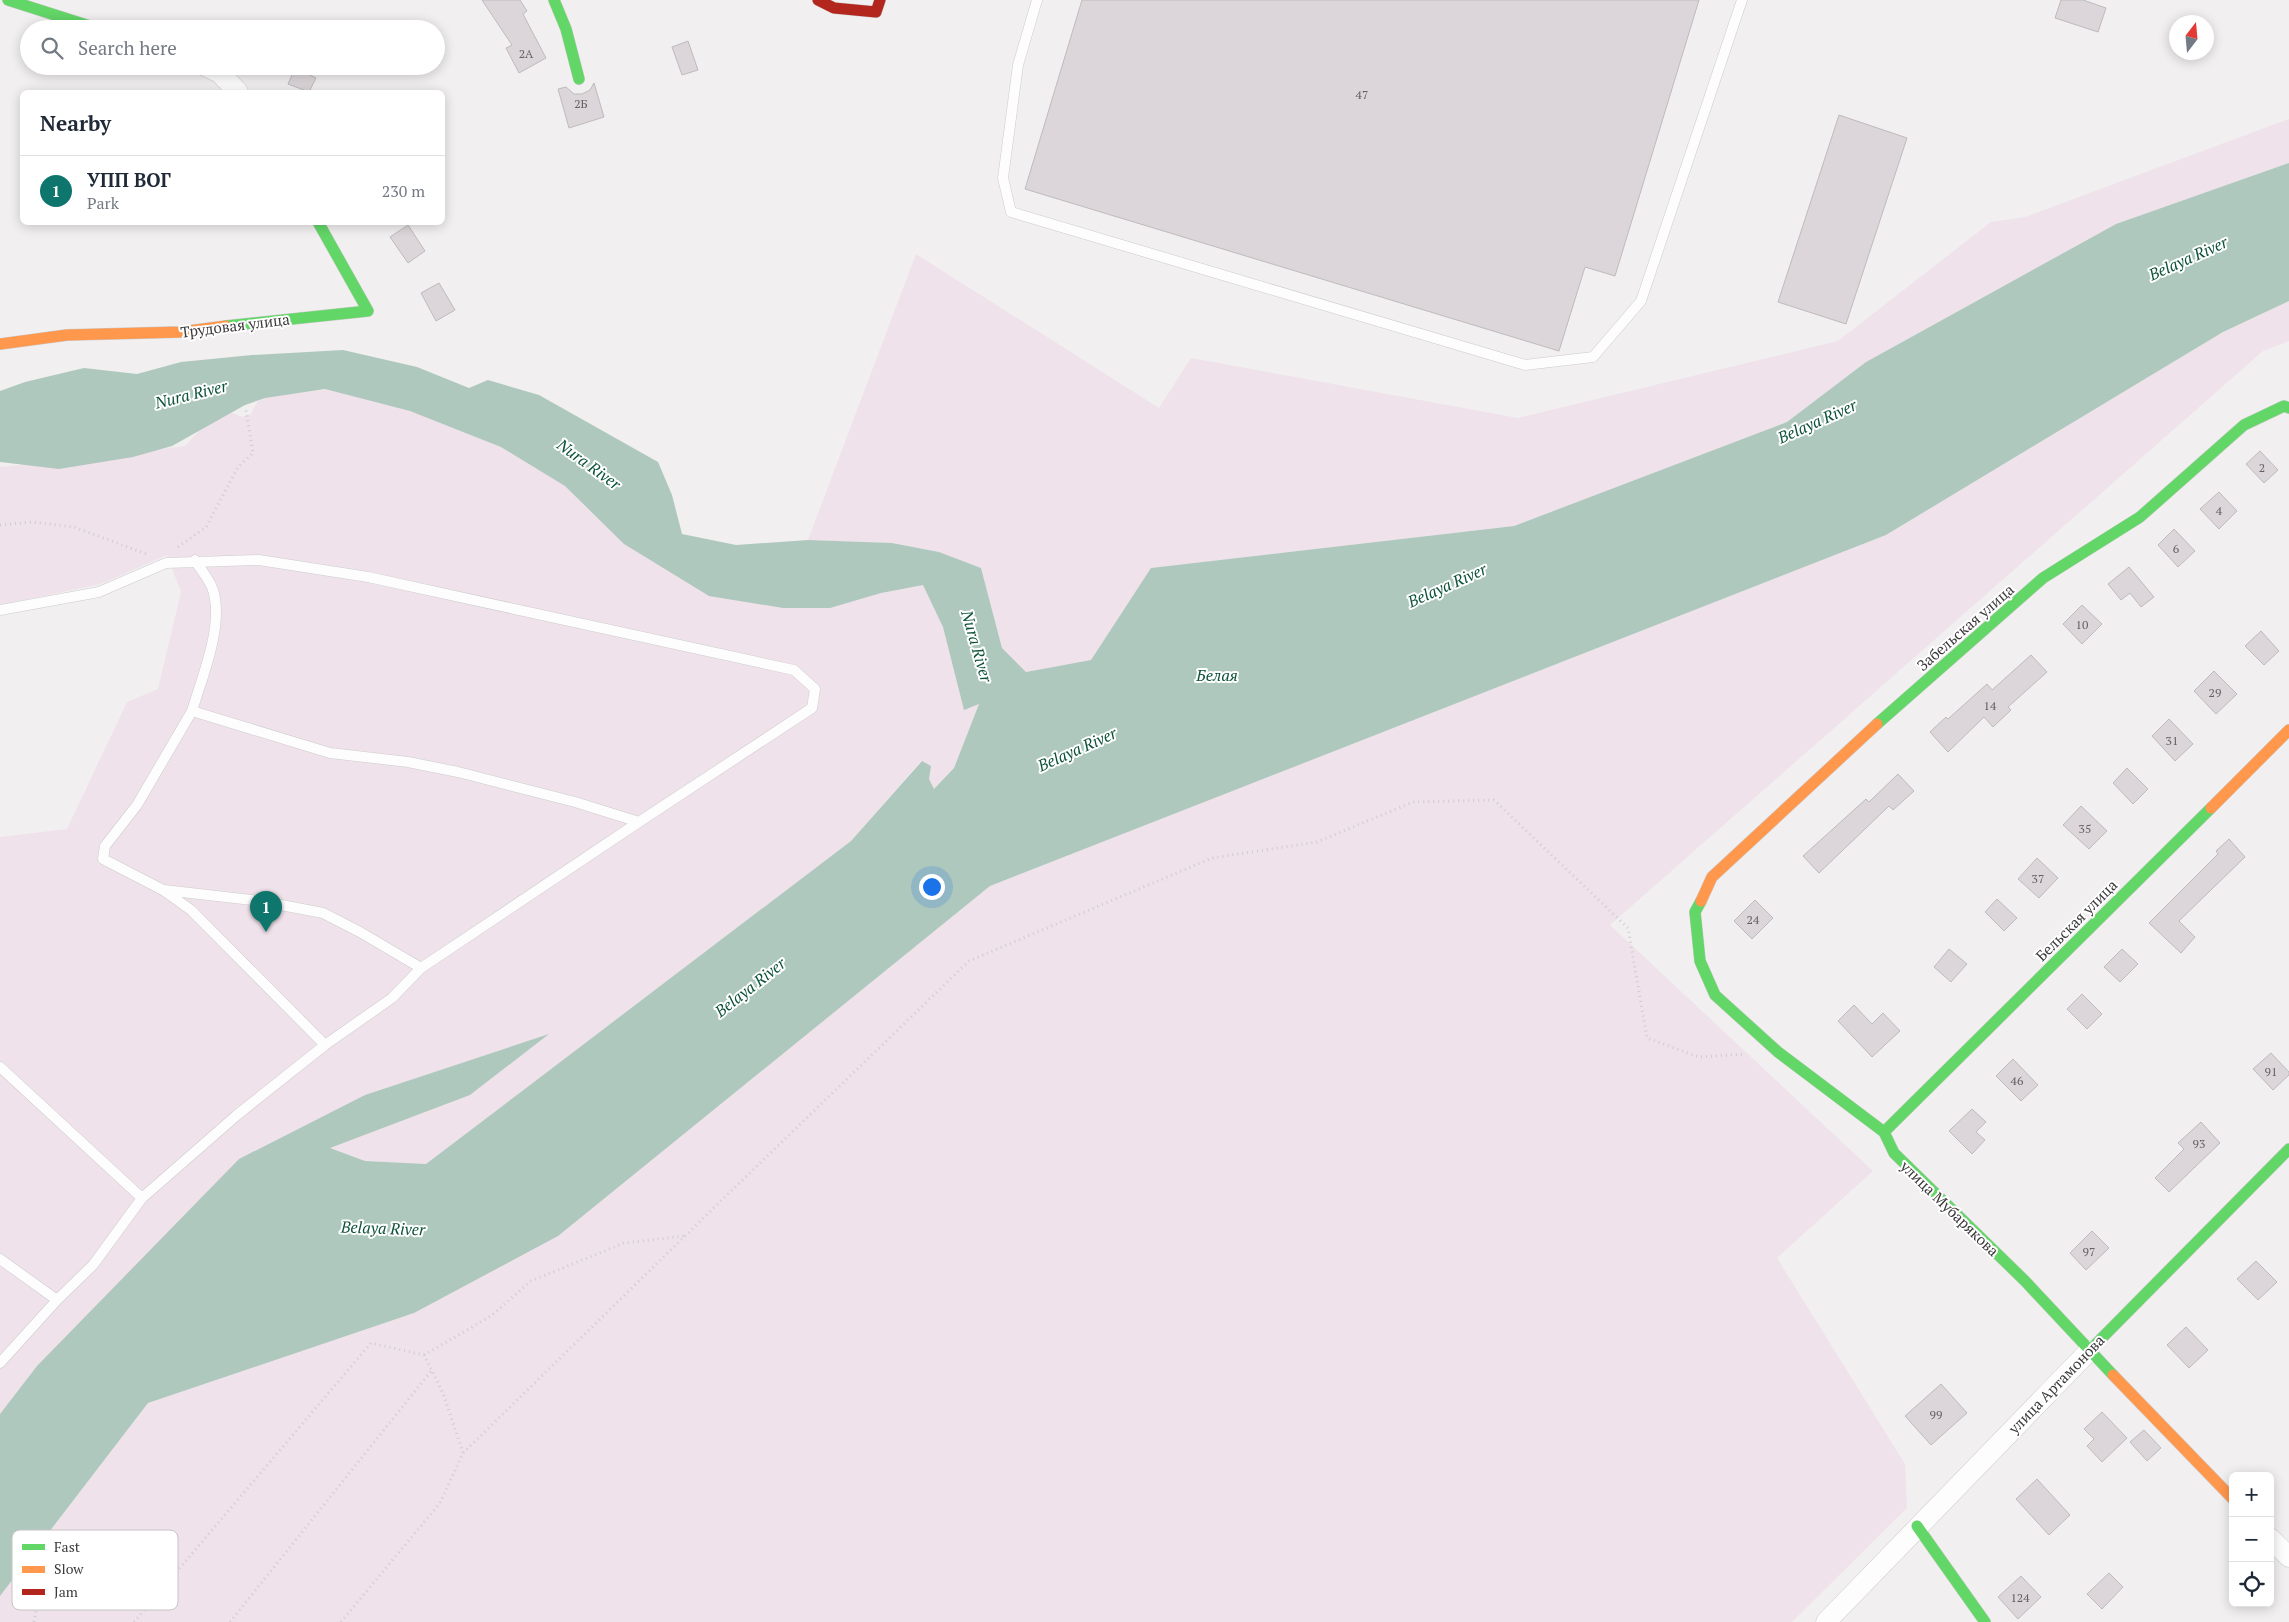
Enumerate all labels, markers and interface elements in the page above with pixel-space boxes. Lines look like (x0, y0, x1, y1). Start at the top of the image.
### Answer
north arrow (2169, 15, 2214, 60)
search box (20, 20, 445, 75)
icon: search (38, 34, 66, 62)
text: Search here (78, 35, 177, 60)
house number: 2А (519, 46, 534, 61)
house number: 47 (1356, 87, 1368, 102)
house number: 2Б (574, 96, 588, 111)
text: Nearby (40, 109, 111, 137)
text: УПП ВОГ (87, 167, 171, 192)
text: 1 (51, 180, 61, 202)
text: 230 m (382, 180, 425, 202)
text: Park (87, 192, 119, 214)
water label: Belaya River (2144, 230, 2232, 286)
street label: Трудовая улица (179, 308, 291, 342)
water label: Nura River (152, 374, 230, 414)
water label: Belaya River (1773, 393, 1861, 449)
water label: Nura River (552, 433, 626, 495)
house number: 2 (2259, 460, 2265, 475)
house number: 4 (2216, 503, 2223, 518)
house number: 6 (2173, 541, 2180, 556)
water label: Belaya River (1403, 557, 1491, 613)
street label: Забельская улица (1912, 579, 2018, 675)
water label: Nura River (956, 607, 998, 685)
house number: 10 (2076, 617, 2088, 632)
water label: Белая (1195, 664, 1238, 686)
house number: 29 (2209, 685, 2221, 700)
house number: 14 (1984, 698, 1997, 713)
water label: Belaya River (1033, 721, 1121, 777)
house number: 31 (2166, 733, 2178, 748)
house number: 35 (2079, 821, 2091, 836)
house number: 37 (2032, 871, 2044, 886)
your location (919, 874, 945, 900)
street label: Бельская улица (2031, 875, 2121, 965)
pin: 1 (250, 891, 282, 932)
house number: 24 (1747, 912, 1760, 927)
water label: Belaya River (709, 952, 791, 1022)
house number: 91 (2265, 1064, 2277, 1079)
house number: 46 (2011, 1073, 2024, 1088)
house number: 93 (2193, 1136, 2205, 1151)
street label: улица Мубарякова (1896, 1155, 2004, 1260)
water label: Belaya River (339, 1216, 426, 1240)
house number: 97 (2083, 1244, 2095, 1259)
street label: улица Артамонова (2003, 1330, 2109, 1439)
house number: 99 (1930, 1407, 1942, 1422)
map controls (2229, 1472, 2274, 1607)
button: + (2229, 1472, 2274, 1517)
button: − (2229, 1517, 2274, 1562)
legend (12, 1530, 178, 1610)
text: Fast (54, 1537, 81, 1556)
text: Slow (54, 1559, 84, 1578)
button: locate (2229, 1562, 2274, 1607)
text: Jam (54, 1582, 78, 1601)
house number: 124 (2010, 1590, 2030, 1605)

